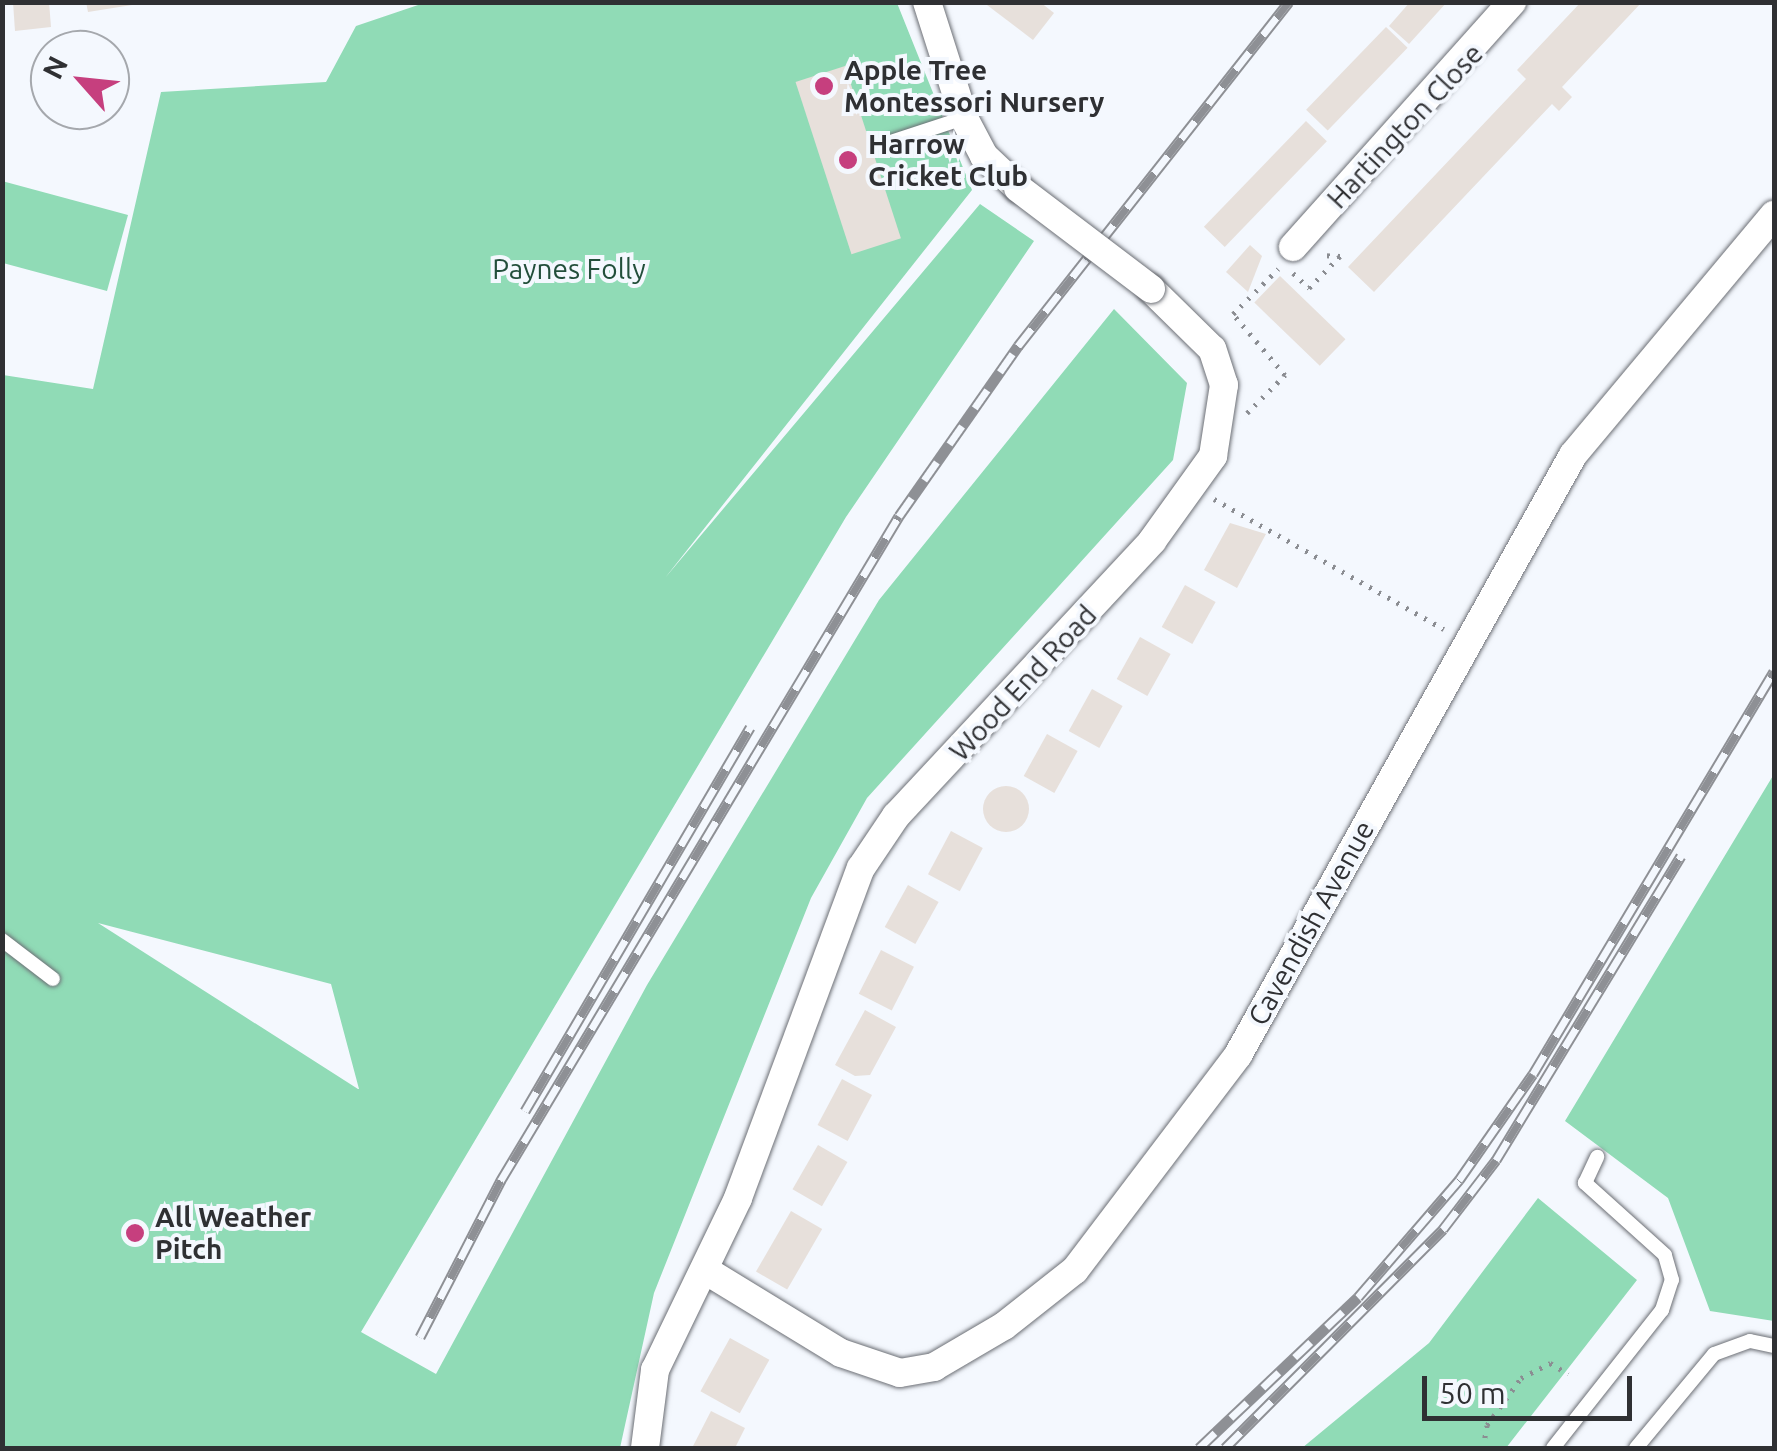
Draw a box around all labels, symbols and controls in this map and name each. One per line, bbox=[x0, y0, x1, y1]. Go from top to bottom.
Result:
north arrow bbox=[30, 30, 130, 130]
street label: Hartington Close bbox=[1320, 37, 1490, 215]
text: N bbox=[36, 51, 73, 83]
place label: Apple Tree Montessori Nursery bbox=[844, 53, 1104, 119]
marker: Apple Tree Montessori Nursery bbox=[813, 75, 835, 97]
place label: Harrow Cricket Club bbox=[868, 127, 1028, 193]
marker: Harrow Cricket Club bbox=[837, 149, 859, 171]
park label: Paynes Folly bbox=[492, 252, 646, 286]
street label: Wood End Road bbox=[942, 598, 1104, 768]
street label: Cavendish Avenue bbox=[1241, 815, 1381, 1031]
place label: All Weather Pitch bbox=[155, 1200, 311, 1266]
marker: All Weather Pitch bbox=[124, 1222, 146, 1244]
scale bar bbox=[1427, 1356, 1637, 1418]
text: 50 m bbox=[1439, 1376, 1506, 1410]

